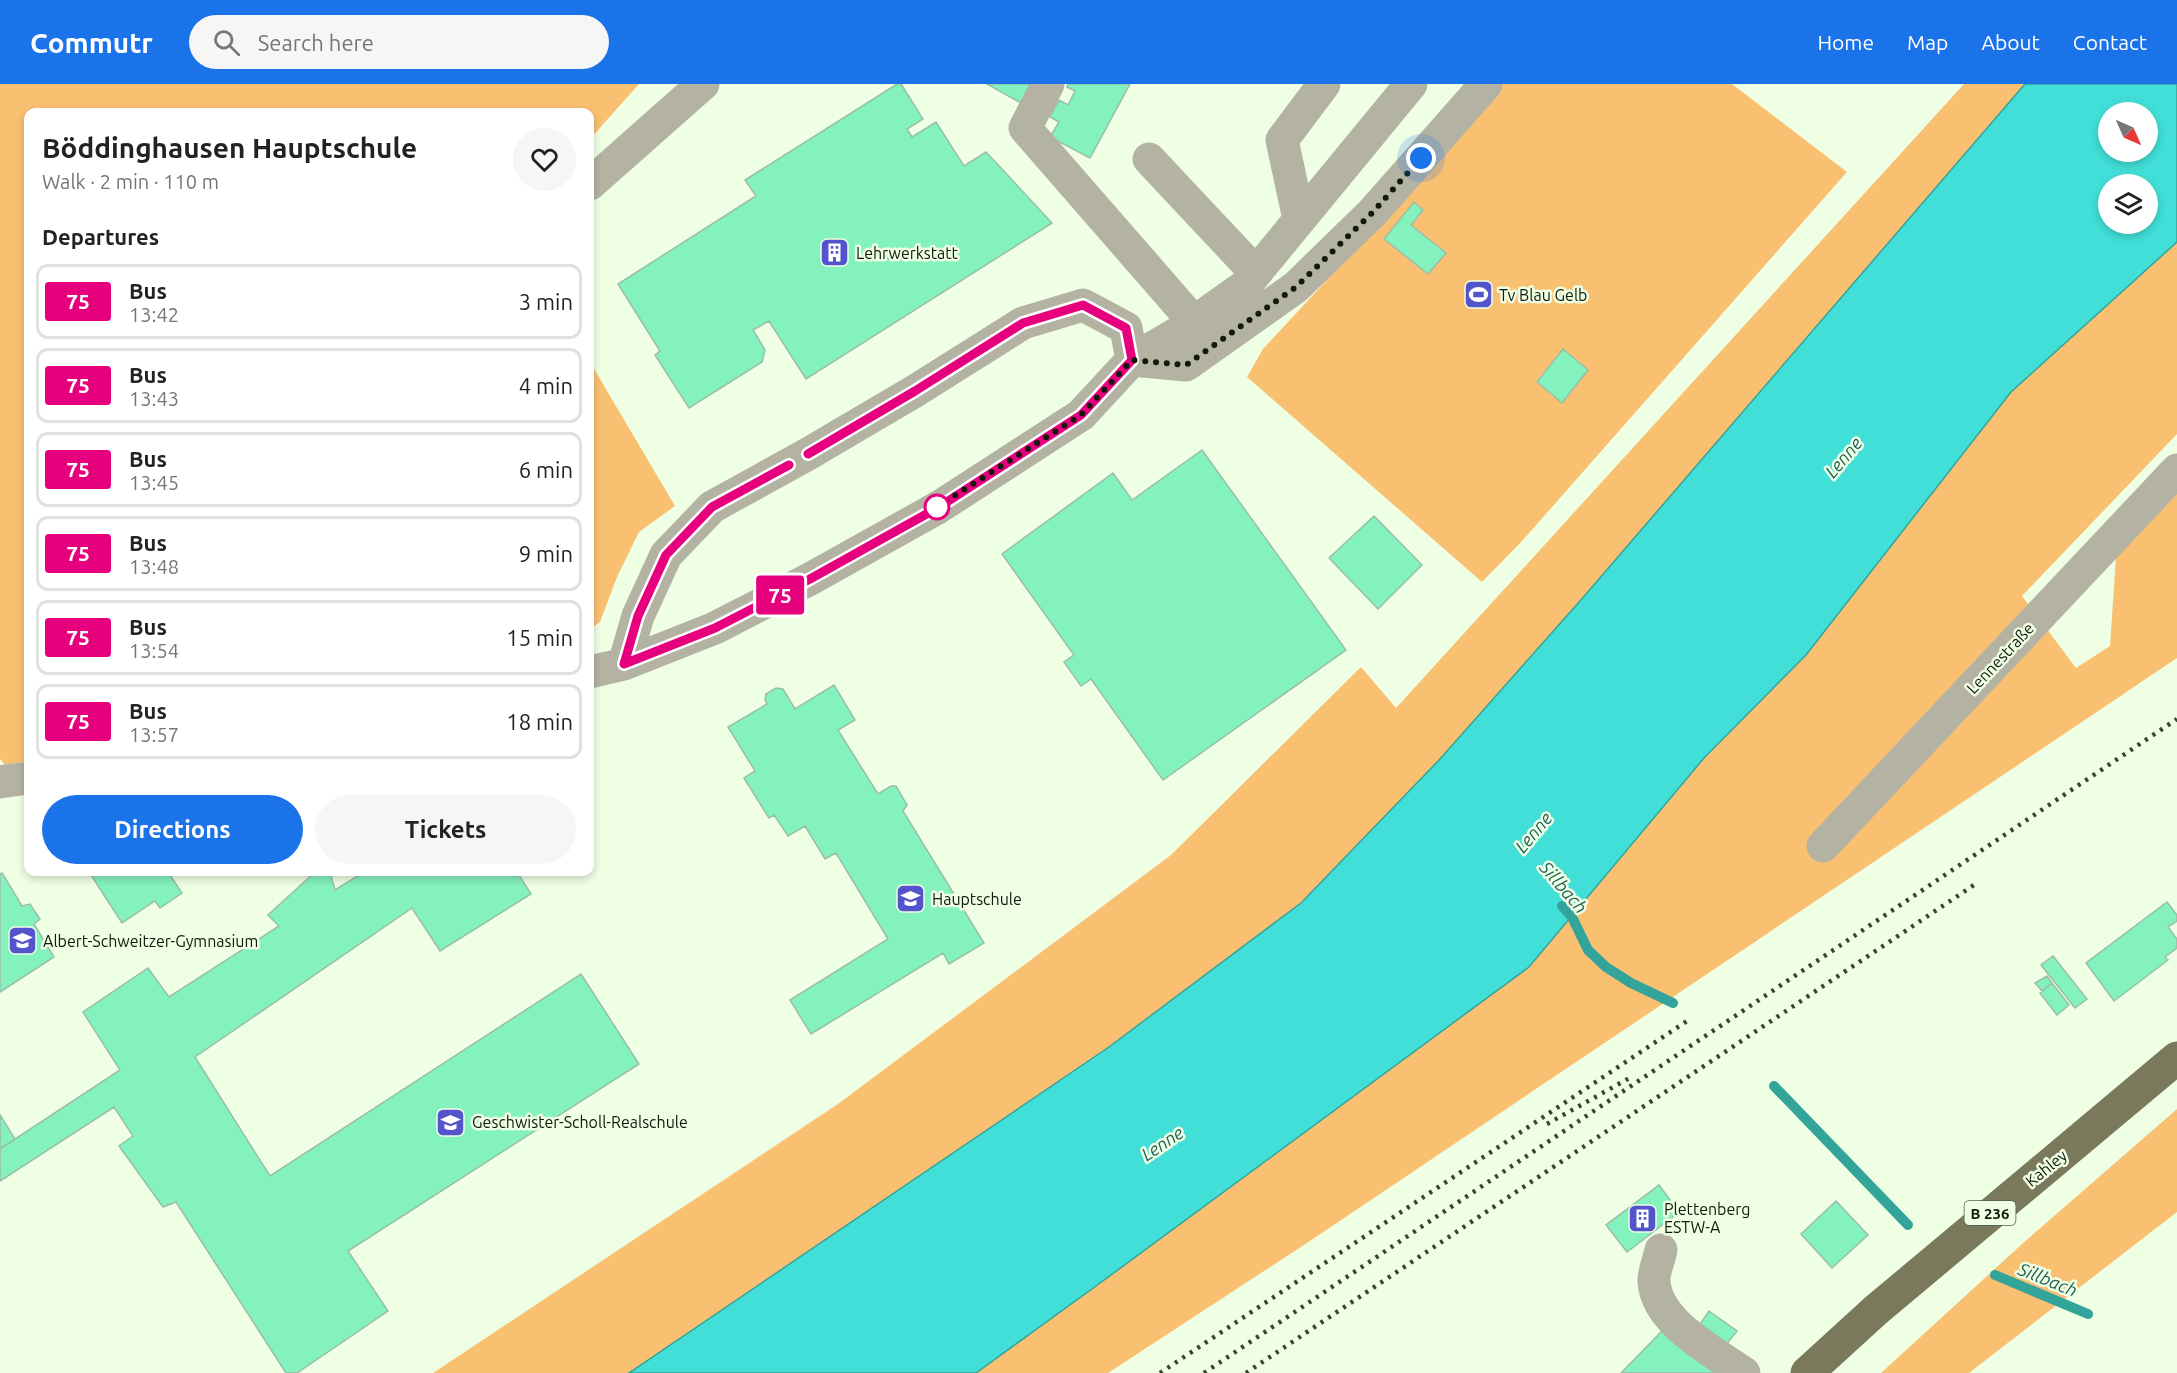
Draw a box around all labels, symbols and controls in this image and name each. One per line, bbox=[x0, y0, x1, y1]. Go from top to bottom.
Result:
search box bbox=[189, 15, 609, 69]
icon: search bbox=[210, 26, 243, 59]
text: Commutr bbox=[30, 27, 153, 58]
text: Search here bbox=[258, 30, 374, 55]
text: Home bbox=[1817, 30, 1874, 54]
text: Map bbox=[1907, 30, 1948, 54]
text: About bbox=[1981, 30, 2040, 54]
text: Contact bbox=[2073, 30, 2147, 54]
north arrow bbox=[2098, 102, 2158, 162]
map controls bbox=[2098, 102, 2158, 234]
button: heart bbox=[513, 128, 576, 191]
text: Böddinghausen Hauptschule bbox=[42, 132, 417, 163]
your location bbox=[1406, 143, 1436, 173]
text: Walk · 2 min · 110 m bbox=[42, 170, 219, 193]
button: layers bbox=[2098, 174, 2158, 234]
text: Departures bbox=[42, 224, 159, 249]
building icon: Lehrwerkstatt bbox=[819, 237, 851, 269]
place label: Lehrwerkstatt bbox=[856, 244, 959, 262]
text: Bus bbox=[129, 278, 167, 303]
sports icon: Tv Blau Gelb bbox=[1462, 279, 1494, 311]
place label: Tv Blau Gelb bbox=[1499, 286, 1587, 304]
text: 75 bbox=[66, 289, 90, 313]
text: 3 min bbox=[519, 289, 573, 314]
text: 13:42 bbox=[129, 303, 179, 326]
text: Bus bbox=[129, 362, 167, 387]
text: 75 bbox=[66, 373, 90, 397]
text: 4 min bbox=[519, 373, 573, 398]
text: 13:43 bbox=[129, 387, 179, 410]
water label: Lenne bbox=[1820, 433, 1866, 481]
text: Bus bbox=[129, 446, 167, 471]
text: 75 bbox=[66, 457, 90, 481]
text: 6 min bbox=[519, 457, 573, 482]
text: 13:45 bbox=[129, 471, 179, 494]
unlabelled marker bbox=[924, 494, 950, 520]
text: Bus bbox=[129, 530, 167, 555]
text: 75 bbox=[66, 541, 90, 565]
text: 9 min bbox=[519, 541, 573, 566]
text: 13:48 bbox=[129, 555, 179, 578]
line badge: 75 bbox=[753, 576, 807, 614]
text: 75 bbox=[768, 583, 792, 607]
text: Bus bbox=[129, 614, 167, 639]
street label: Lennestraße bbox=[1963, 619, 2037, 697]
text: 75 bbox=[66, 625, 90, 649]
text: 15 min bbox=[506, 625, 573, 650]
text: 13:54 bbox=[129, 639, 179, 662]
text: Bus bbox=[129, 698, 167, 723]
text: 75 bbox=[66, 709, 90, 733]
text: 18 min bbox=[506, 709, 573, 734]
text: 13:57 bbox=[129, 723, 179, 746]
button: Directions bbox=[42, 795, 303, 864]
button: Tickets bbox=[315, 795, 576, 864]
water label: Lenne bbox=[1510, 808, 1556, 856]
water label: Sillbach bbox=[1536, 856, 1592, 917]
school or university icon: Hauptschule bbox=[895, 883, 927, 915]
place label: Hauptschule bbox=[932, 890, 1022, 908]
school or university icon: Albert-Schweitzer-Gymnasium bbox=[6, 925, 38, 957]
place label: Albert-Schweitzer-Gymnasium bbox=[43, 932, 258, 950]
school or university icon: Geschwister-Scholl-Realschule bbox=[435, 1106, 467, 1138]
place label: Geschwister-Scholl-Realschule bbox=[472, 1113, 688, 1131]
water label: Lenne bbox=[1137, 1122, 1187, 1164]
street label: Kahley bbox=[2022, 1146, 2070, 1190]
place label: Plettenberg ESTW-A bbox=[1664, 1200, 1751, 1236]
road number: B 236 bbox=[1964, 1201, 2016, 1225]
building icon: Plettenberg ESTW-A bbox=[1627, 1202, 1659, 1234]
water label: Sillbach bbox=[2015, 1258, 2080, 1300]

